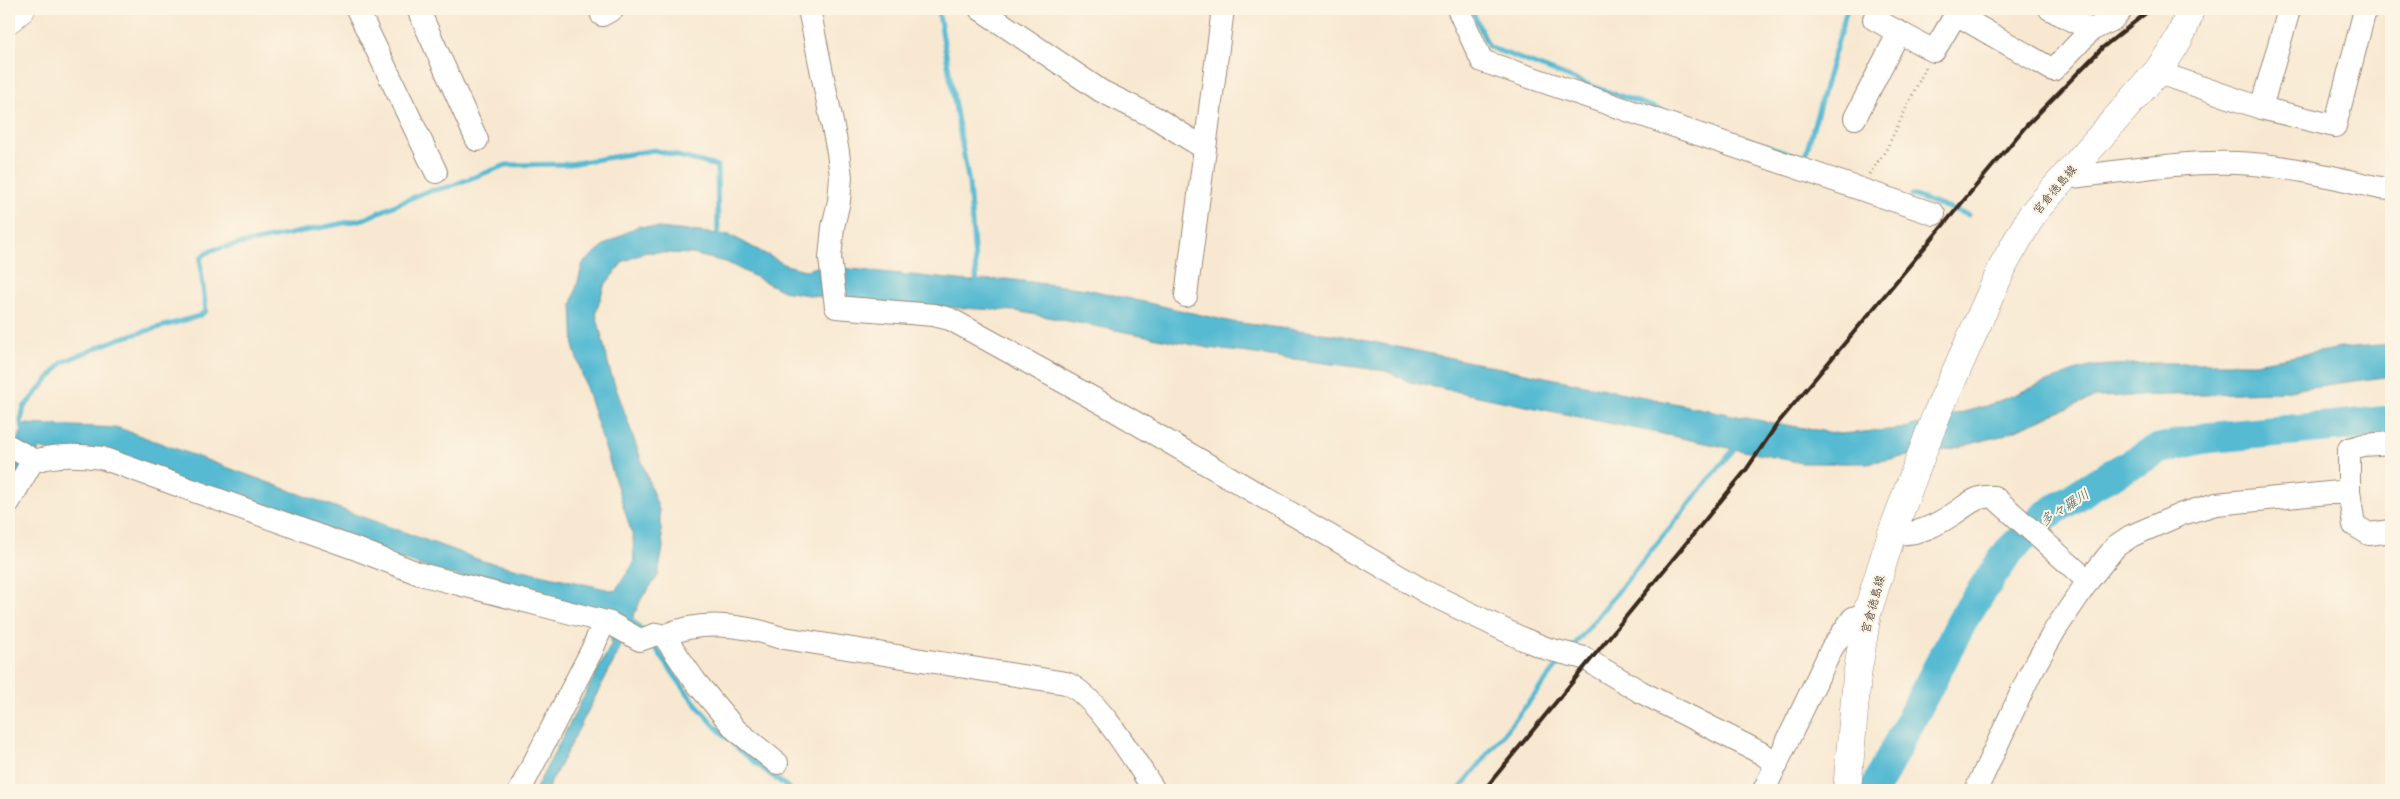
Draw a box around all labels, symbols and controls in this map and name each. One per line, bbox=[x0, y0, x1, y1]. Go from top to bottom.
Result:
street label: 宮倉徳島線 bbox=[2029, 161, 2079, 217]
water label: 多々羅川 bbox=[2035, 484, 2093, 530]
street label: 宮倉徳島線 bbox=[1857, 573, 1887, 635]

